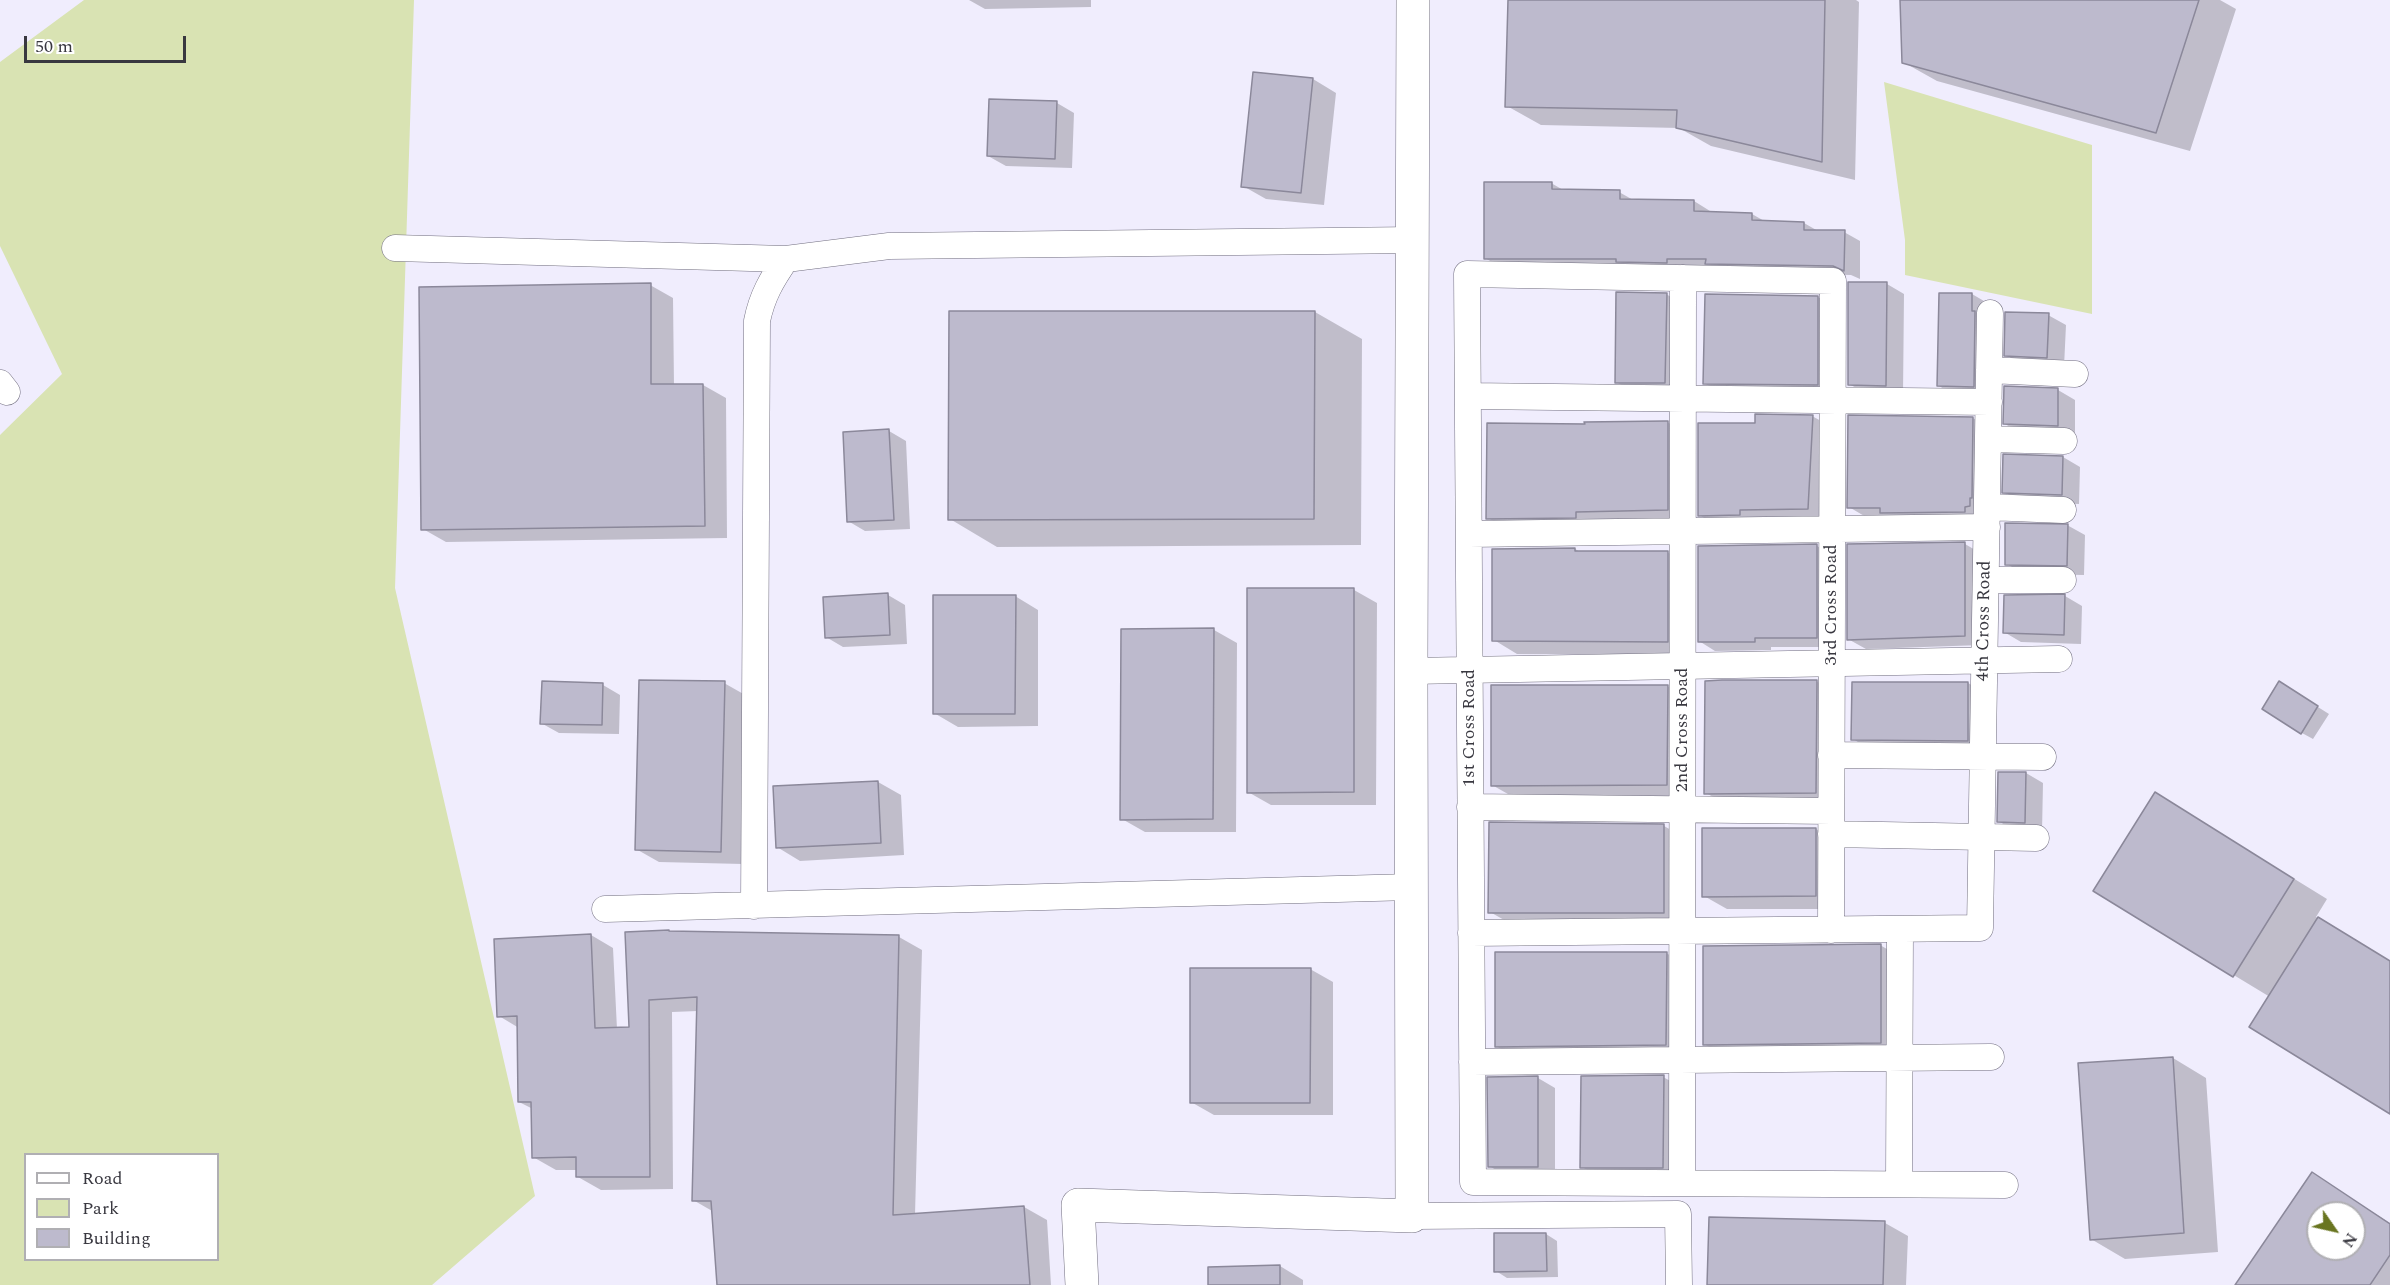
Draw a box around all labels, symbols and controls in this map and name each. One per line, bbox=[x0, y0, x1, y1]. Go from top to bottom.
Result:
scale bar bbox=[27, 24, 189, 62]
text: 50 m bbox=[35, 33, 73, 60]
street label: 3rd Cross Road bbox=[1821, 544, 1843, 666]
street label: 4th Cross Road bbox=[1973, 560, 1997, 682]
street label: 2nd Cross Road bbox=[1672, 668, 1694, 792]
street label: 1st Cross Road bbox=[1459, 669, 1481, 787]
legend bbox=[24, 1153, 219, 1261]
text: Road bbox=[82, 1165, 123, 1192]
text: Park bbox=[82, 1195, 119, 1222]
north arrow bbox=[2306, 1201, 2366, 1261]
text: Building bbox=[82, 1225, 151, 1252]
text: N bbox=[2336, 1228, 2363, 1252]

